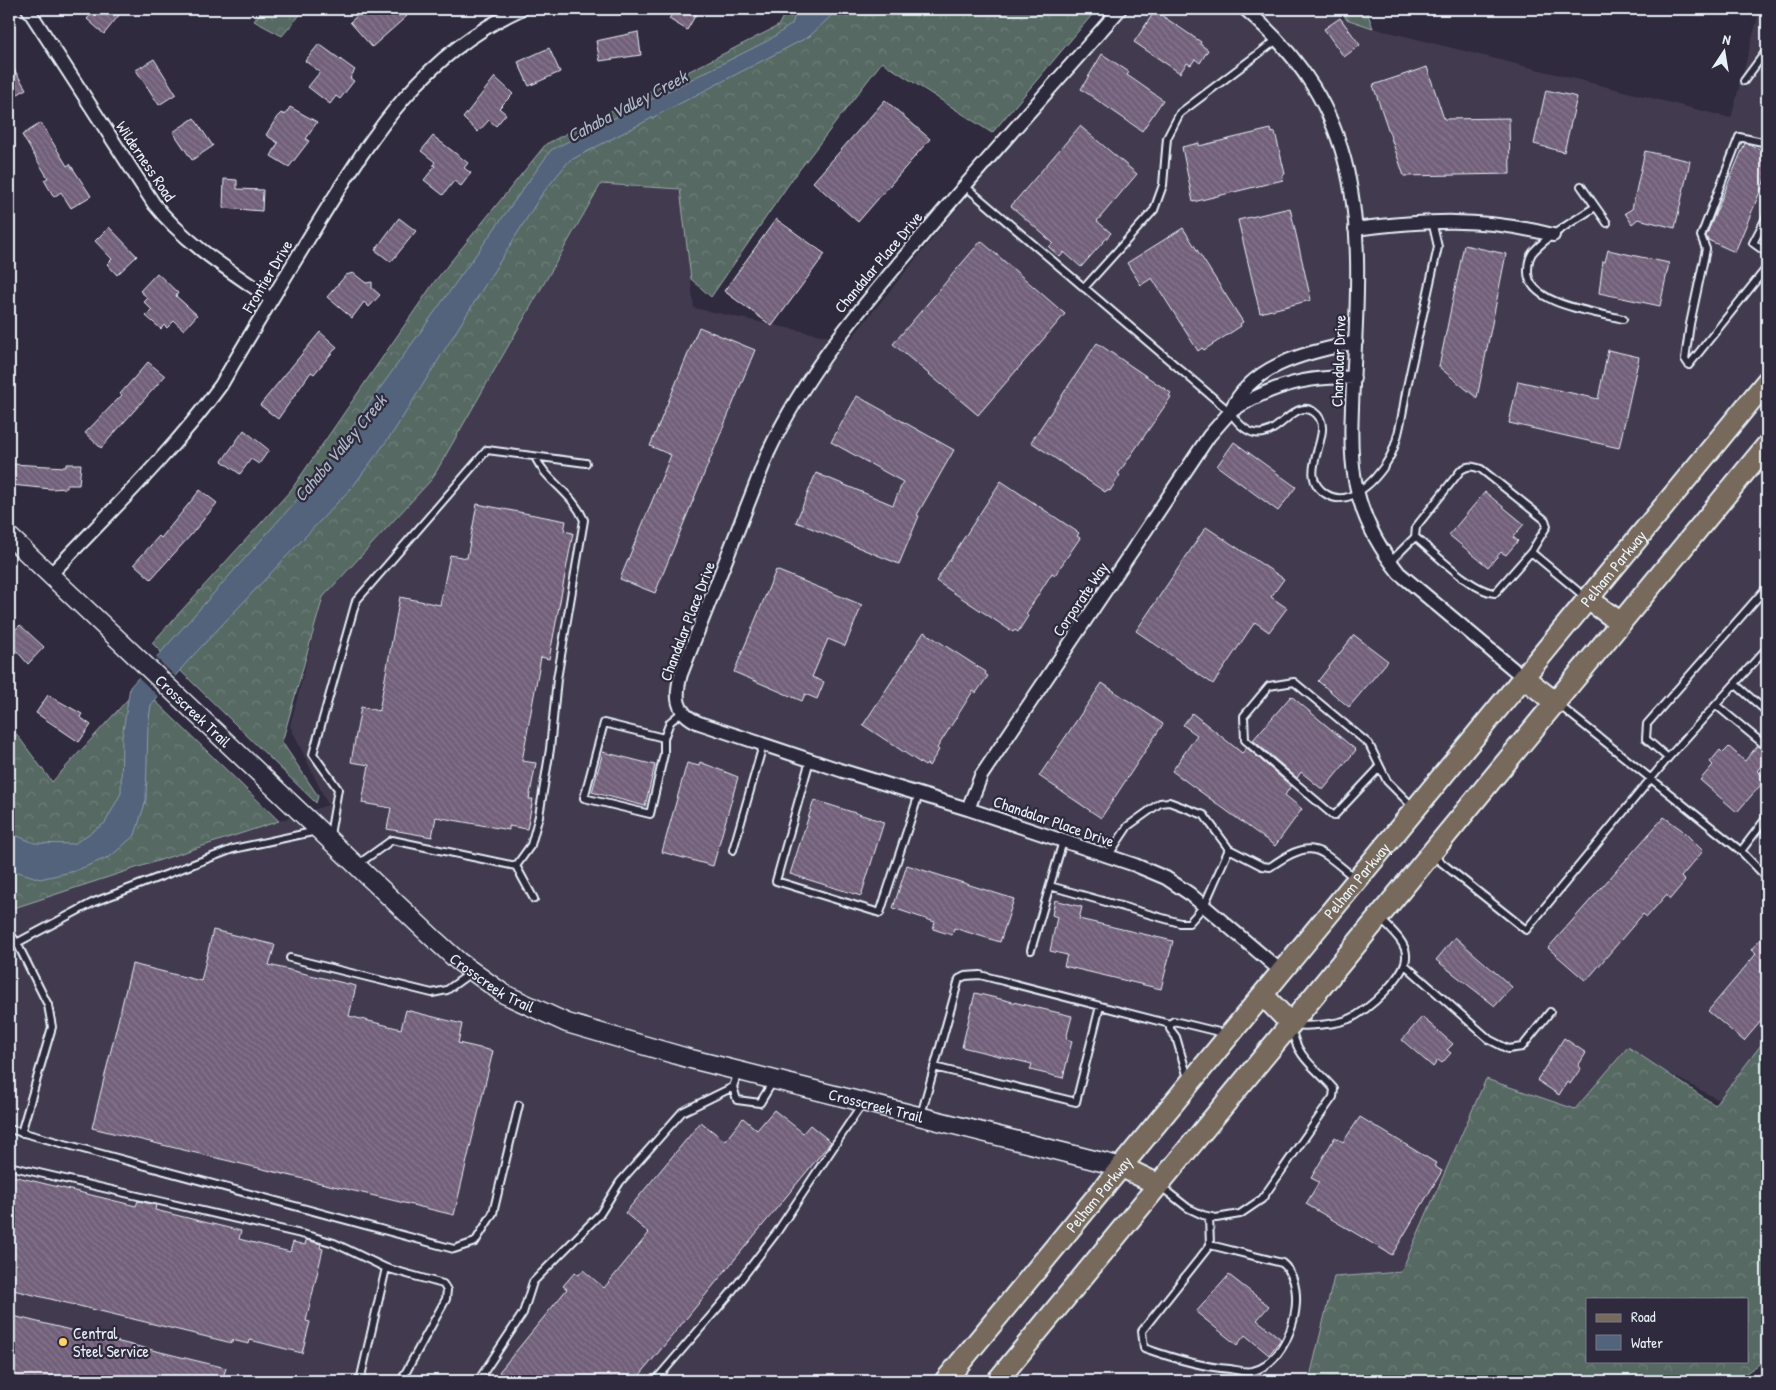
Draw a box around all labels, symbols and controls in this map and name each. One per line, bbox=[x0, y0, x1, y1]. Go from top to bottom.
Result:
north arrow bbox=[1698, 28, 1748, 78]
text: N bbox=[1721, 29, 1733, 49]
water label: Cahaba Valley Creek bbox=[563, 63, 693, 148]
street label: Wilderness Road bbox=[111, 117, 181, 205]
street label: Chandalar Place Drive bbox=[829, 206, 927, 318]
street label: Frontier Drive bbox=[236, 235, 298, 317]
street label: Chandalar Drive bbox=[1325, 314, 1351, 407]
water label: Cahaba Valley Creek bbox=[288, 388, 393, 507]
street label: Pelham Parkway bbox=[1575, 525, 1651, 611]
street label: Chandalar Place Drive bbox=[654, 557, 720, 684]
street label: Corporate Way bbox=[1047, 557, 1113, 641]
street label: Crosscreek Trail bbox=[151, 669, 237, 753]
street label: Chandalar Place Drive bbox=[991, 790, 1118, 852]
street label: Pelham Parkway bbox=[1318, 837, 1395, 923]
street label: Crosscreek Trail bbox=[445, 948, 539, 1018]
street label: Crosscreek Trail bbox=[826, 1083, 926, 1128]
street label: Pelham Parkway bbox=[1061, 1151, 1137, 1237]
legend bbox=[1586, 1298, 1748, 1362]
text: Road bbox=[1631, 1306, 1656, 1327]
place label: Central Steel Service bbox=[73, 1322, 150, 1362]
text: Water bbox=[1631, 1332, 1663, 1353]
marker: Central Steel Service bbox=[57, 1336, 69, 1348]

